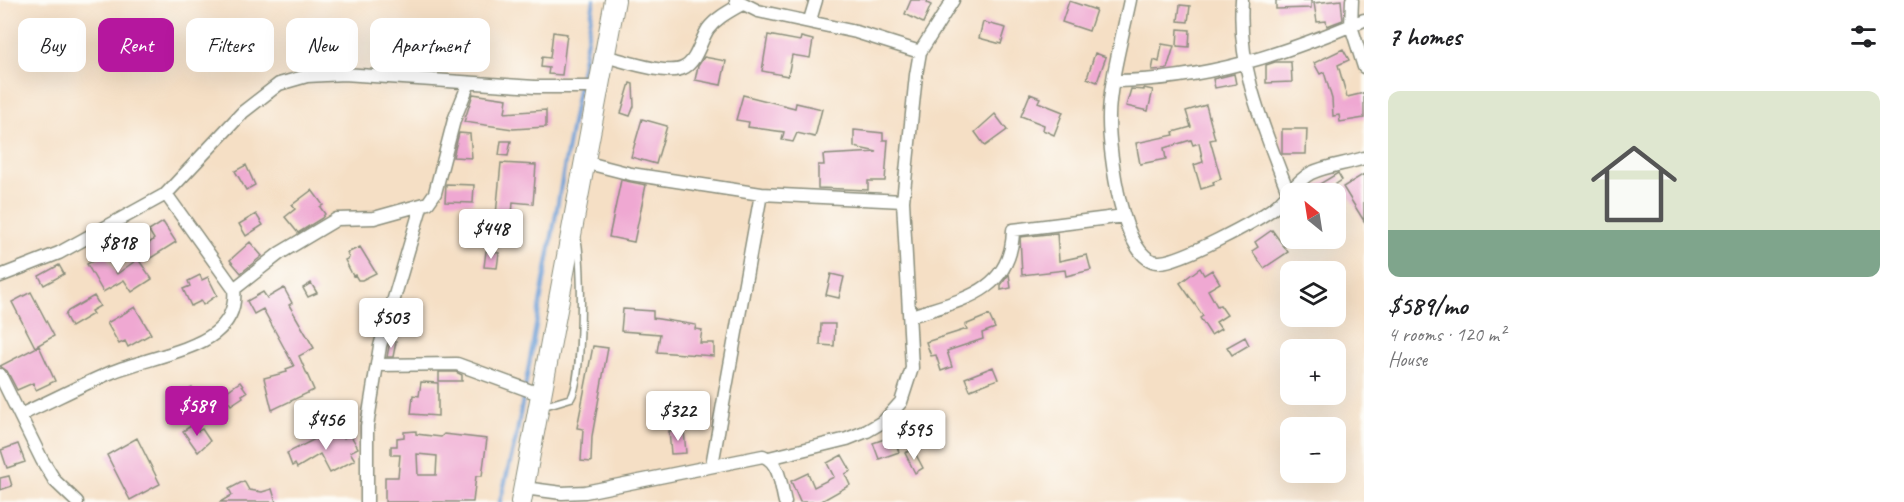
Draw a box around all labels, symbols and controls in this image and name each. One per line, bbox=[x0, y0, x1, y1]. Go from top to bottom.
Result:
chip: Buy bbox=[18, 18, 86, 72]
chip: Rent bbox=[98, 18, 174, 72]
chip: Filters bbox=[186, 18, 274, 72]
chip: New bbox=[286, 18, 358, 72]
chip: Apartment bbox=[370, 18, 490, 72]
text: 7 homes bbox=[1388, 20, 1461, 53]
icon: filters bbox=[1847, 20, 1880, 53]
icon: home bbox=[1580, 130, 1688, 238]
north arrow bbox=[1280, 183, 1346, 249]
map controls bbox=[1280, 183, 1346, 483]
pin: $448 bbox=[455, 209, 527, 260]
text: $448 bbox=[473, 216, 509, 241]
pin: $818 bbox=[82, 223, 154, 274]
text: $818 bbox=[100, 230, 136, 255]
button: layers bbox=[1280, 261, 1346, 327]
text: $589/mo bbox=[1388, 289, 1467, 322]
pin: $503 bbox=[355, 298, 427, 349]
text: $503 bbox=[373, 305, 409, 330]
text: 4 rooms · 120 m² bbox=[1388, 322, 1505, 347]
button: + bbox=[1280, 339, 1346, 405]
text: House bbox=[1388, 347, 1427, 372]
pin: $589 bbox=[161, 386, 233, 437]
pin: $322 bbox=[642, 391, 714, 442]
text: $589 bbox=[179, 393, 215, 418]
text: $322 bbox=[660, 398, 696, 423]
pin: $456 bbox=[290, 400, 362, 451]
text: $456 bbox=[308, 407, 344, 432]
pin: $595 bbox=[878, 410, 950, 461]
text: $595 bbox=[896, 417, 932, 442]
button: − bbox=[1280, 417, 1346, 483]

